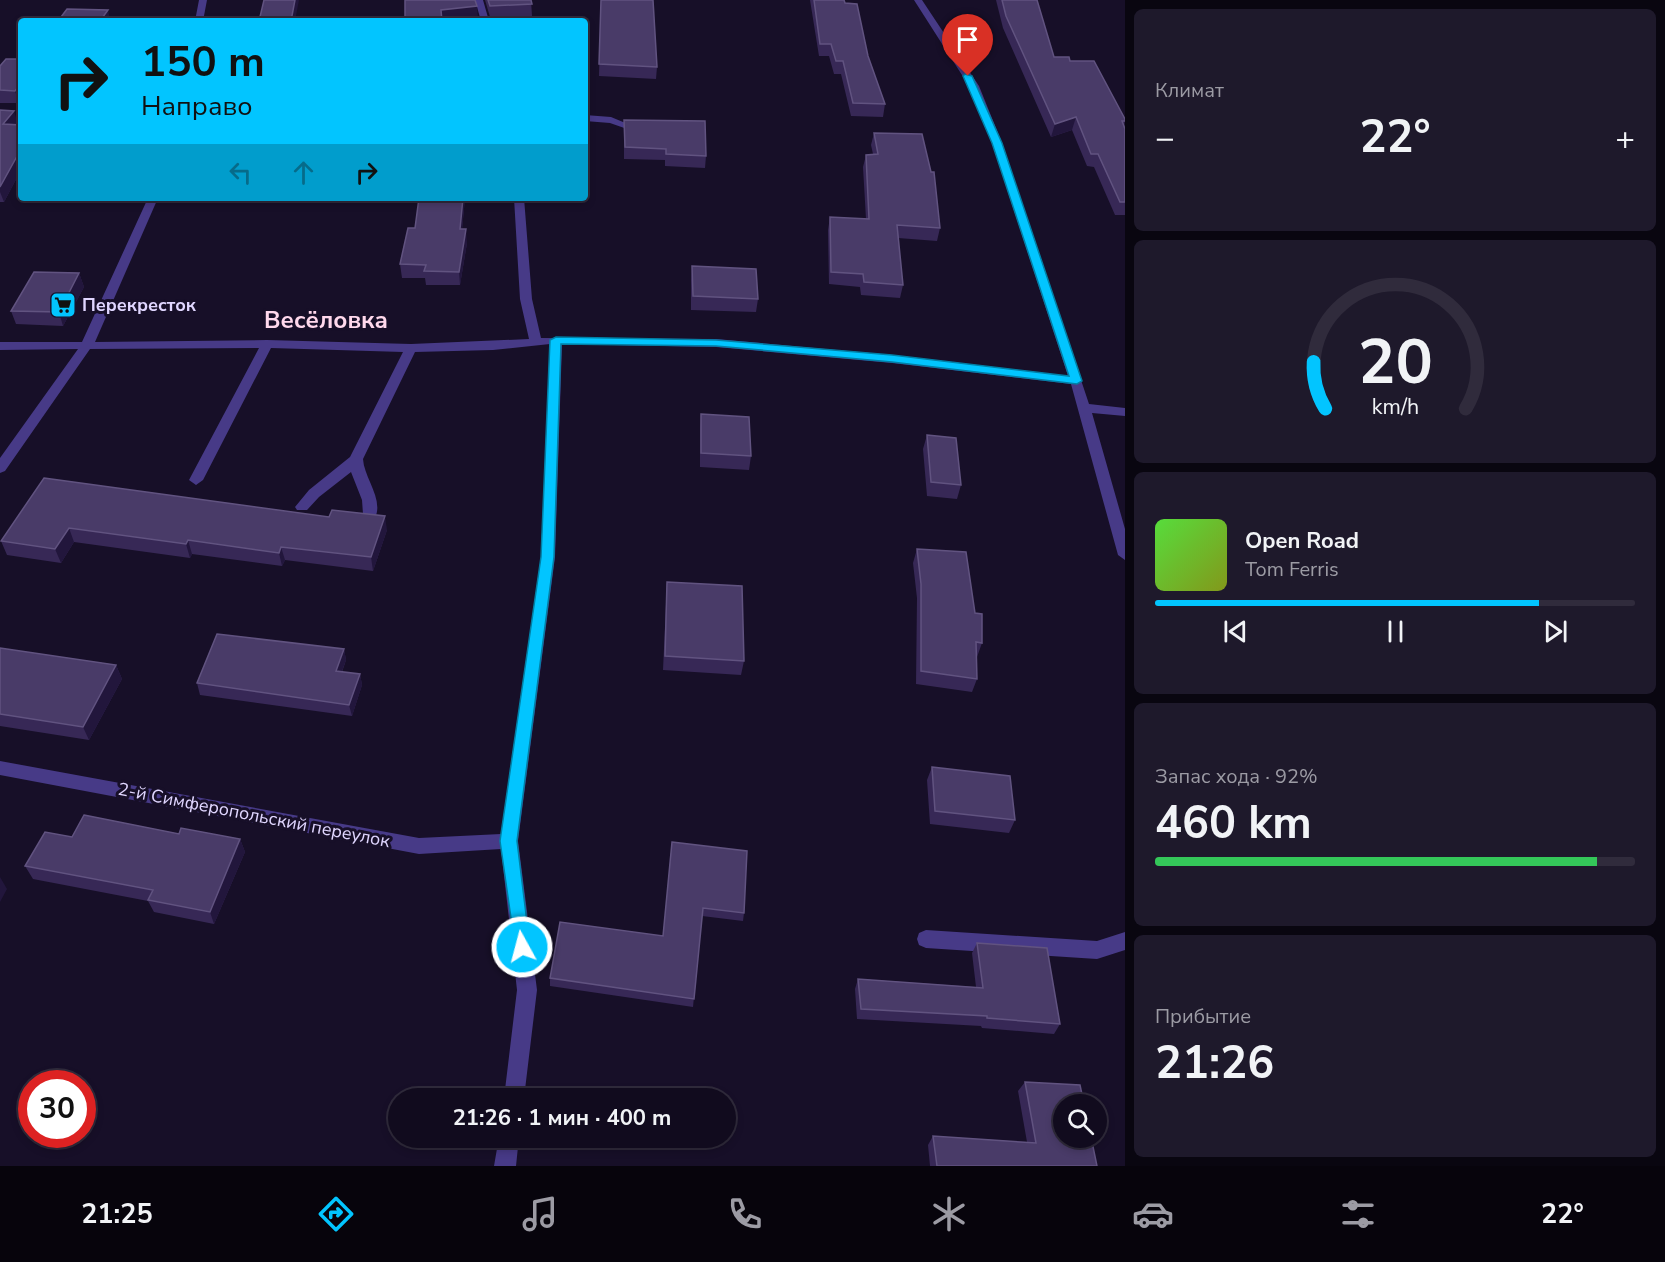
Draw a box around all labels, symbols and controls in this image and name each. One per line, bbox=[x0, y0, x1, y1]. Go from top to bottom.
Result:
pin bbox=[942, 14, 993, 76]
icon: arrive bbox=[951, 23, 984, 56]
text: 150 m bbox=[141, 34, 265, 91]
icon: right bbox=[42, 42, 120, 120]
text: Климат bbox=[1155, 77, 1224, 104]
text: Направо bbox=[141, 88, 252, 125]
text: 22° bbox=[1359, 107, 1431, 168]
text: − bbox=[1155, 116, 1175, 161]
text: + bbox=[1615, 116, 1635, 161]
icon: left bbox=[224, 156, 257, 189]
icon: ahead bbox=[287, 156, 320, 189]
icon: right bbox=[350, 156, 383, 189]
supermarket icon: Перекресток bbox=[48, 290, 78, 320]
place label: Перекресток bbox=[82, 293, 197, 317]
district label: Весёловка bbox=[264, 304, 388, 336]
text: 20 bbox=[1358, 320, 1432, 405]
text: km/h bbox=[1371, 392, 1419, 422]
text: Open Road bbox=[1245, 526, 1359, 556]
text: Tom Ferris bbox=[1245, 556, 1339, 583]
icon: previous bbox=[1219, 615, 1252, 648]
icon: pause bbox=[1379, 615, 1412, 648]
icon: next bbox=[1539, 615, 1572, 648]
text: Запас хода · 92% bbox=[1155, 763, 1318, 790]
street label: 2-й Симферопольский переулок bbox=[116, 777, 393, 853]
text: 460 km bbox=[1155, 793, 1312, 854]
position arrow bbox=[490, 915, 554, 979]
text: Прибытие bbox=[1155, 1003, 1251, 1030]
text: 21:26 bbox=[1155, 1033, 1274, 1094]
speed limit sign: 30 bbox=[18, 1070, 96, 1148]
map controls bbox=[1053, 1094, 1107, 1148]
button: search bbox=[1053, 1094, 1107, 1148]
text: 21:26 · 1 мин · 400 m bbox=[453, 1103, 671, 1133]
icon: directions bbox=[315, 1193, 357, 1235]
icon: music bbox=[519, 1193, 561, 1235]
icon: phone bbox=[724, 1193, 766, 1235]
icon: climate bbox=[928, 1193, 970, 1235]
icon: car bbox=[1132, 1193, 1174, 1235]
icon: filters bbox=[1337, 1193, 1379, 1235]
text: 21:25 bbox=[81, 1196, 153, 1233]
text: 22° bbox=[1541, 1196, 1584, 1233]

